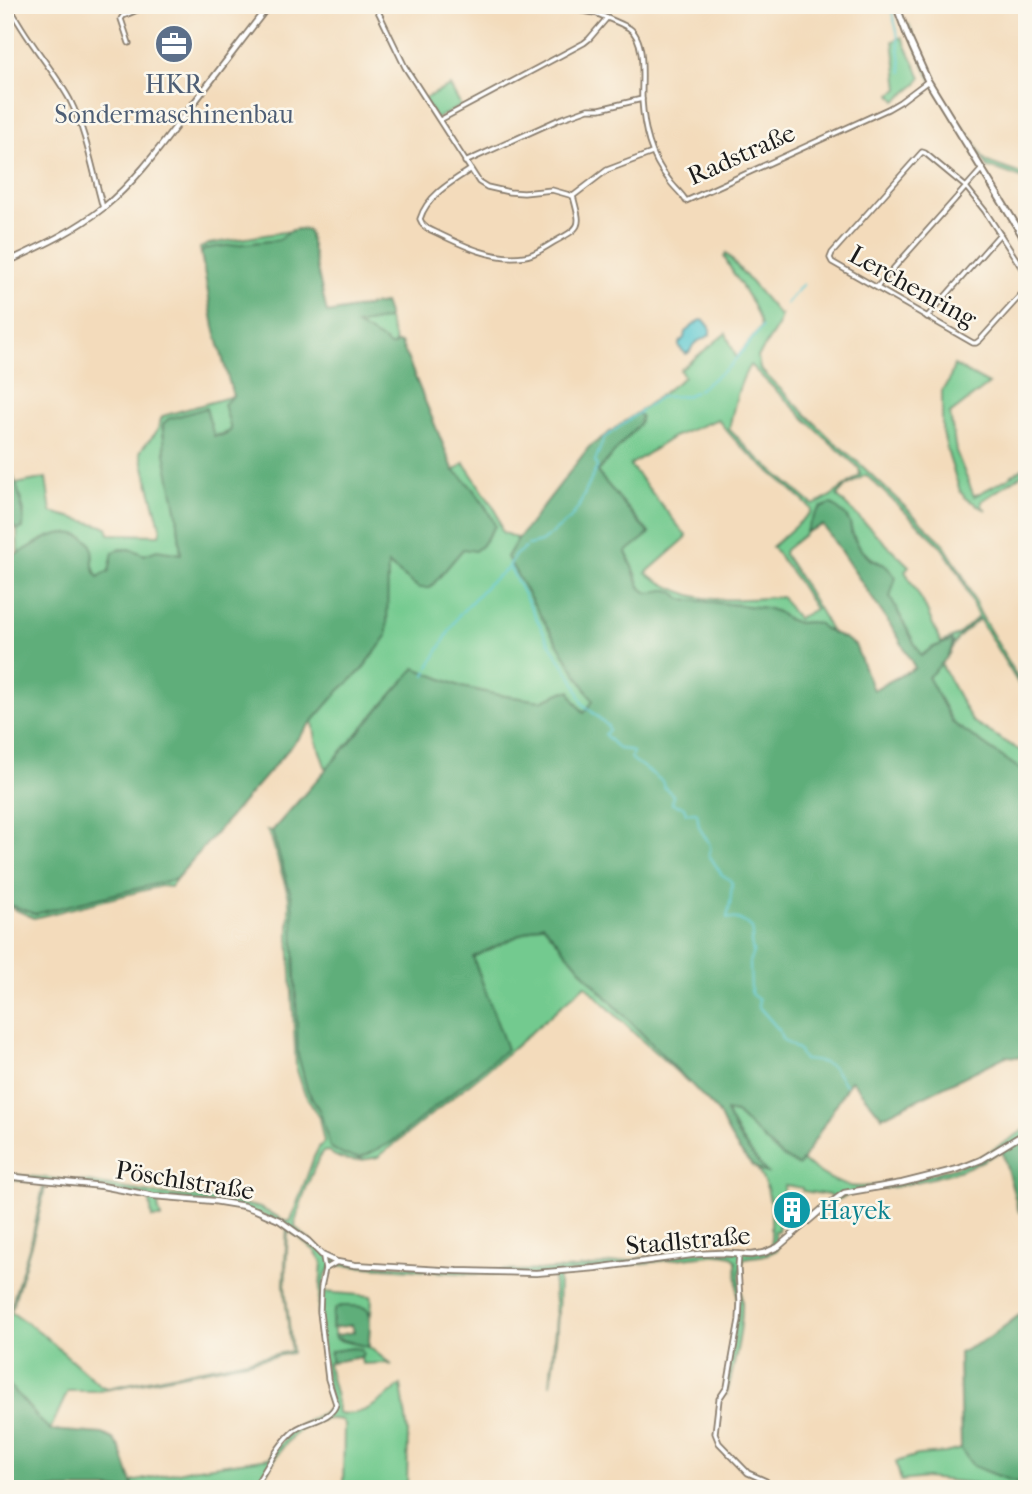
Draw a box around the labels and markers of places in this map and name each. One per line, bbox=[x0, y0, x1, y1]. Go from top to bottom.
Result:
office icon: HKR Sondermaschinenbau bbox=[153, 23, 195, 65]
place label: HKR Sondermaschinenbau bbox=[54, 69, 294, 130]
building icon: Hayek bbox=[771, 1189, 813, 1231]
place label: Hayek bbox=[819, 1195, 891, 1226]

